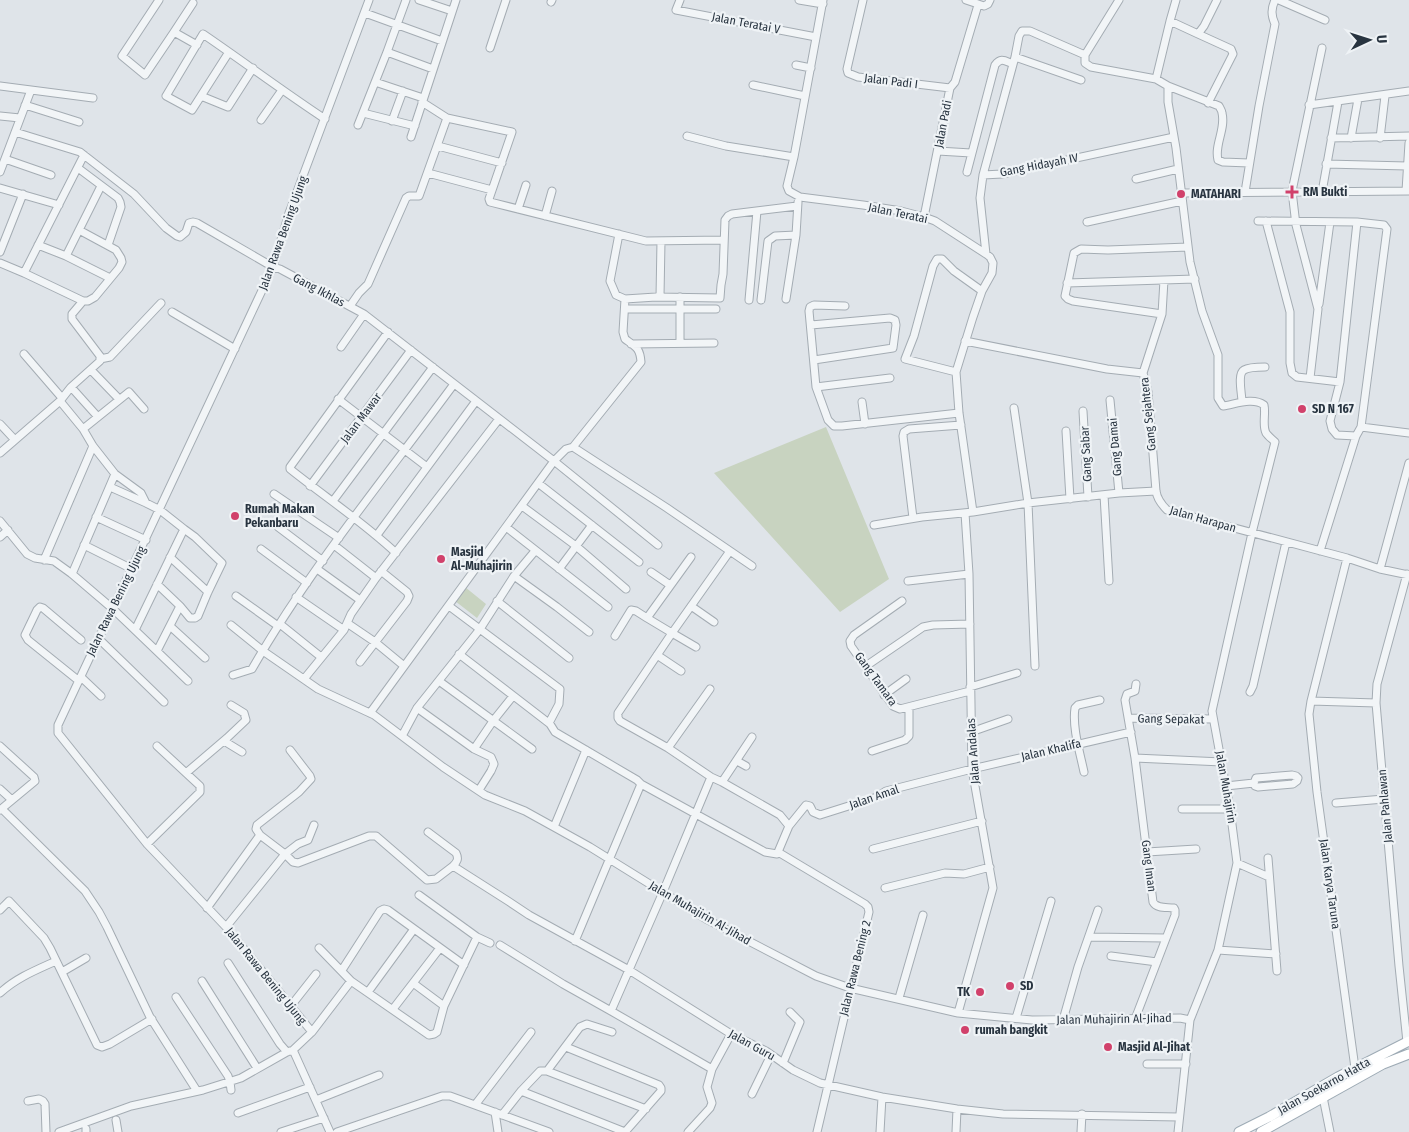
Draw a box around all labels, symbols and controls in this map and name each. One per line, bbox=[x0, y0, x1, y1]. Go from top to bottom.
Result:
street label: Jalan Teratai V bbox=[711, 10, 782, 37]
north arrow bbox=[1344, 15, 1394, 65]
text: U bbox=[1373, 34, 1390, 44]
street label: Jalan Padi I bbox=[863, 71, 919, 91]
street label: Jalan Padi bbox=[932, 99, 954, 149]
street label: Gang Hidayah IV bbox=[999, 150, 1080, 179]
street label: Jalan Rawa Bening Ujung bbox=[256, 174, 310, 292]
marker: RM Bukti bbox=[1285, 185, 1299, 199]
place label: RM Bukti bbox=[1303, 185, 1347, 199]
place label: MATAHARI bbox=[1191, 187, 1241, 201]
marker: MATAHARI bbox=[1175, 188, 1187, 200]
street label: Jalan Teratai bbox=[867, 200, 929, 226]
street label: Gang Ikhlas bbox=[291, 271, 347, 309]
street label: Gang Sejahtera bbox=[1137, 376, 1159, 452]
street label: Jalan Mawar bbox=[338, 389, 385, 446]
place label: SD N 167 bbox=[1312, 402, 1354, 416]
marker: SD N 167 bbox=[1296, 403, 1308, 415]
street label: Gang Damai bbox=[1105, 417, 1125, 477]
street label: Gang Sabar bbox=[1078, 425, 1094, 482]
place label: Rumah Makan Pekanbaru bbox=[245, 502, 315, 530]
street label: Jalan Harapan bbox=[1168, 503, 1238, 535]
marker: Rumah Makan Pekanbaru bbox=[229, 510, 241, 522]
street label: Jalan Rawa Bening Ujung bbox=[83, 543, 149, 658]
place label: Masjid Al-Muhajirin bbox=[450, 545, 512, 573]
marker: Masjid Al-Muhajirin bbox=[435, 553, 447, 565]
street label: Gang Tamara bbox=[852, 649, 900, 709]
street label: Gang Sepakat bbox=[1137, 711, 1205, 727]
street label: Jalan Andalas bbox=[964, 718, 982, 784]
street label: Jalan Khalifa bbox=[1020, 736, 1082, 764]
street label: Jalan Muhajirin bbox=[1213, 750, 1239, 824]
street label: Jalan Pahlawan bbox=[1375, 769, 1395, 843]
street label: Jalan Amal bbox=[847, 782, 901, 812]
street label: Jalan Karya Taruna bbox=[1317, 838, 1343, 930]
street label: Gang Iman bbox=[1139, 839, 1159, 893]
street label: Jalan Muhajirin Al-Jihad bbox=[647, 878, 753, 948]
street label: Jalan Rawa Bening 2 bbox=[836, 919, 874, 1017]
street label: Jalan Rawa Bening Ujung bbox=[223, 925, 310, 1028]
place label: SD bbox=[1020, 979, 1033, 993]
marker: SD bbox=[1004, 980, 1016, 992]
place label: TK bbox=[957, 985, 971, 999]
marker: TK bbox=[974, 986, 986, 998]
street label: Jalan Muhajirin Al-Jihad bbox=[1056, 1011, 1172, 1027]
place label: rumah bangkit bbox=[975, 1023, 1048, 1037]
marker: rumah bangkit bbox=[959, 1024, 971, 1036]
street label: Jalan Guru bbox=[726, 1027, 778, 1063]
place label: Masjid Al-Jihat bbox=[1118, 1040, 1191, 1054]
marker: Masjid Al-Jihat bbox=[1102, 1041, 1114, 1053]
street label: Jalan Soekarno Hatta bbox=[1276, 1055, 1373, 1117]

